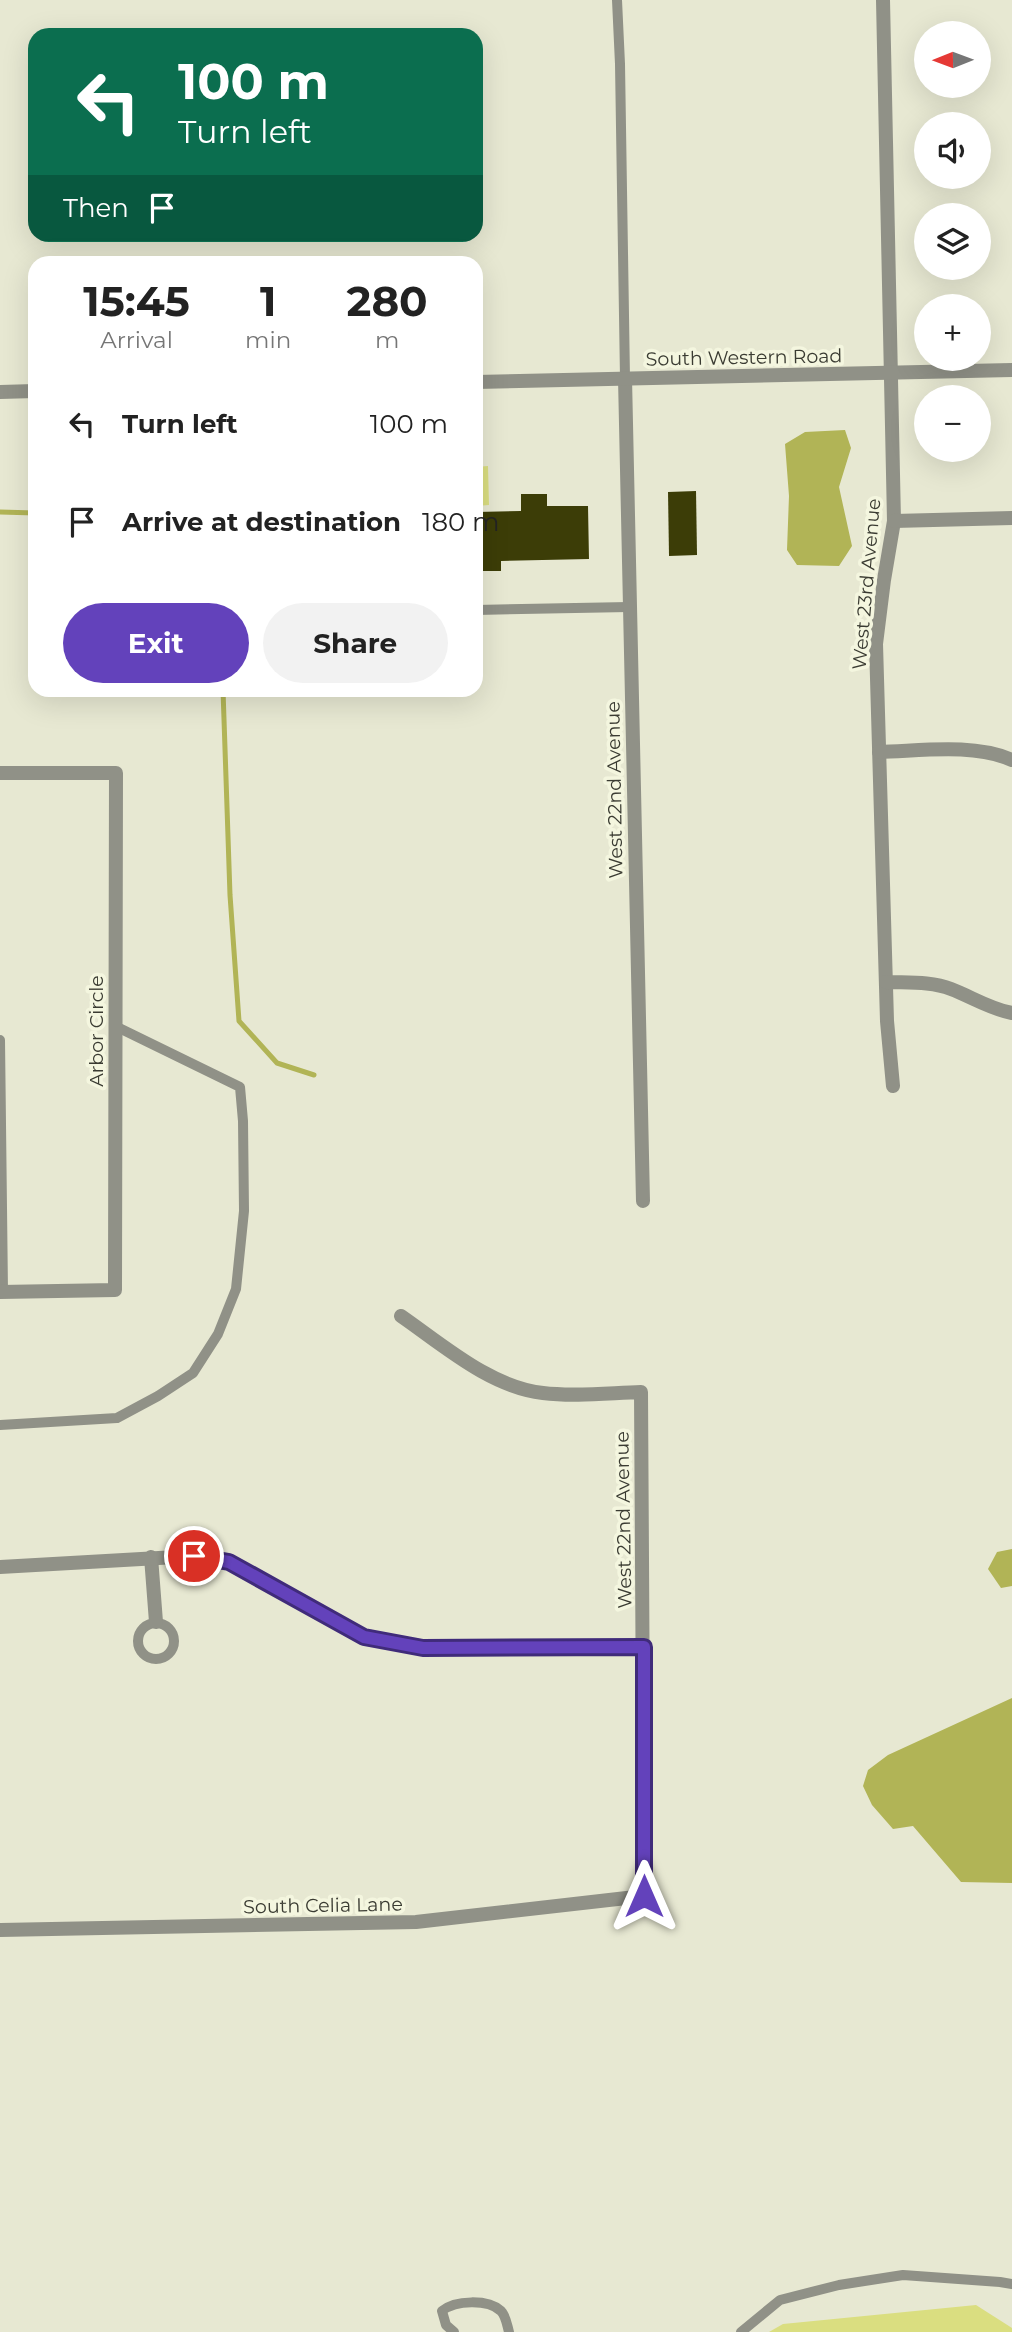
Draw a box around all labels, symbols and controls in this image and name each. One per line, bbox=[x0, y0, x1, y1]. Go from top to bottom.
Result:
north arrow bbox=[914, 21, 990, 98]
map controls bbox=[914, 21, 991, 462]
text: 100 m bbox=[178, 52, 329, 111]
icon: left bbox=[63, 56, 154, 147]
text: Turn left bbox=[178, 112, 312, 151]
button: sound bbox=[914, 112, 991, 189]
icon: arrive bbox=[143, 189, 181, 227]
text: Then bbox=[63, 192, 129, 224]
button: layers bbox=[914, 203, 991, 280]
text: 15:45 bbox=[83, 275, 190, 327]
text: 1 bbox=[260, 275, 276, 327]
text: 280 bbox=[347, 275, 428, 327]
button: + bbox=[914, 294, 991, 371]
text: Arrival bbox=[100, 326, 173, 354]
text: min bbox=[245, 326, 291, 354]
text: m bbox=[375, 326, 399, 354]
street label: South Western Road bbox=[646, 344, 842, 371]
button: − bbox=[914, 385, 991, 462]
icon: left bbox=[63, 405, 101, 443]
text: Turn left bbox=[122, 408, 238, 440]
text: 100 m bbox=[370, 408, 448, 440]
street label: West 23rd Avenue bbox=[848, 497, 885, 671]
icon: arrive bbox=[63, 503, 101, 541]
text: Arrive at destination bbox=[122, 506, 401, 538]
text: 180 m bbox=[422, 506, 500, 538]
button: Exit bbox=[63, 603, 249, 683]
button: Share bbox=[263, 603, 448, 683]
street label: West 22nd Avenue bbox=[601, 701, 628, 879]
street label: Arbor Circle bbox=[85, 975, 108, 1087]
street label: West 22nd Avenue bbox=[610, 1431, 637, 1609]
pin bbox=[164, 1526, 224, 1586]
icon: arrive bbox=[175, 1537, 213, 1575]
position arrow bbox=[607, 1859, 681, 1933]
street label: South Celia Lane bbox=[243, 1893, 403, 1918]

